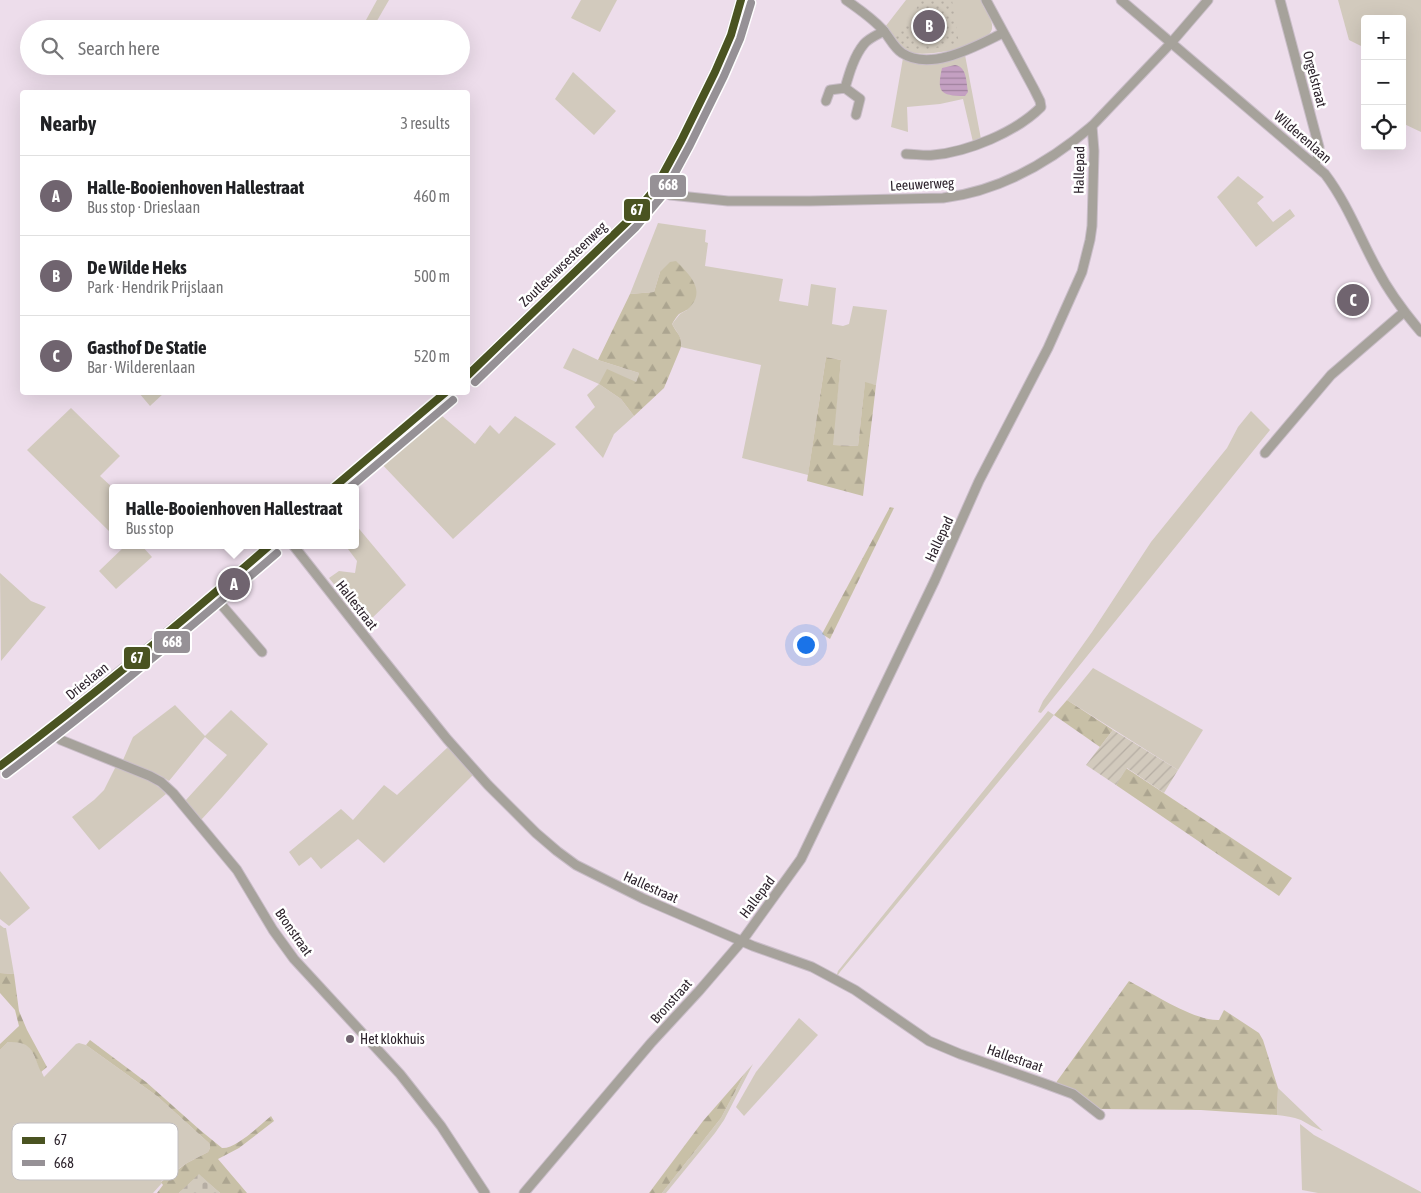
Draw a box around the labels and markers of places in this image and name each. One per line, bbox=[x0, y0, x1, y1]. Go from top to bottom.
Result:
pin: B bbox=[913, 7, 945, 45]
pin: C bbox=[1337, 281, 1369, 319]
pin: A bbox=[218, 565, 250, 603]
place label: Het klokhuis bbox=[360, 1031, 425, 1047]
marker: Het klokhuis bbox=[344, 1033, 356, 1045]

